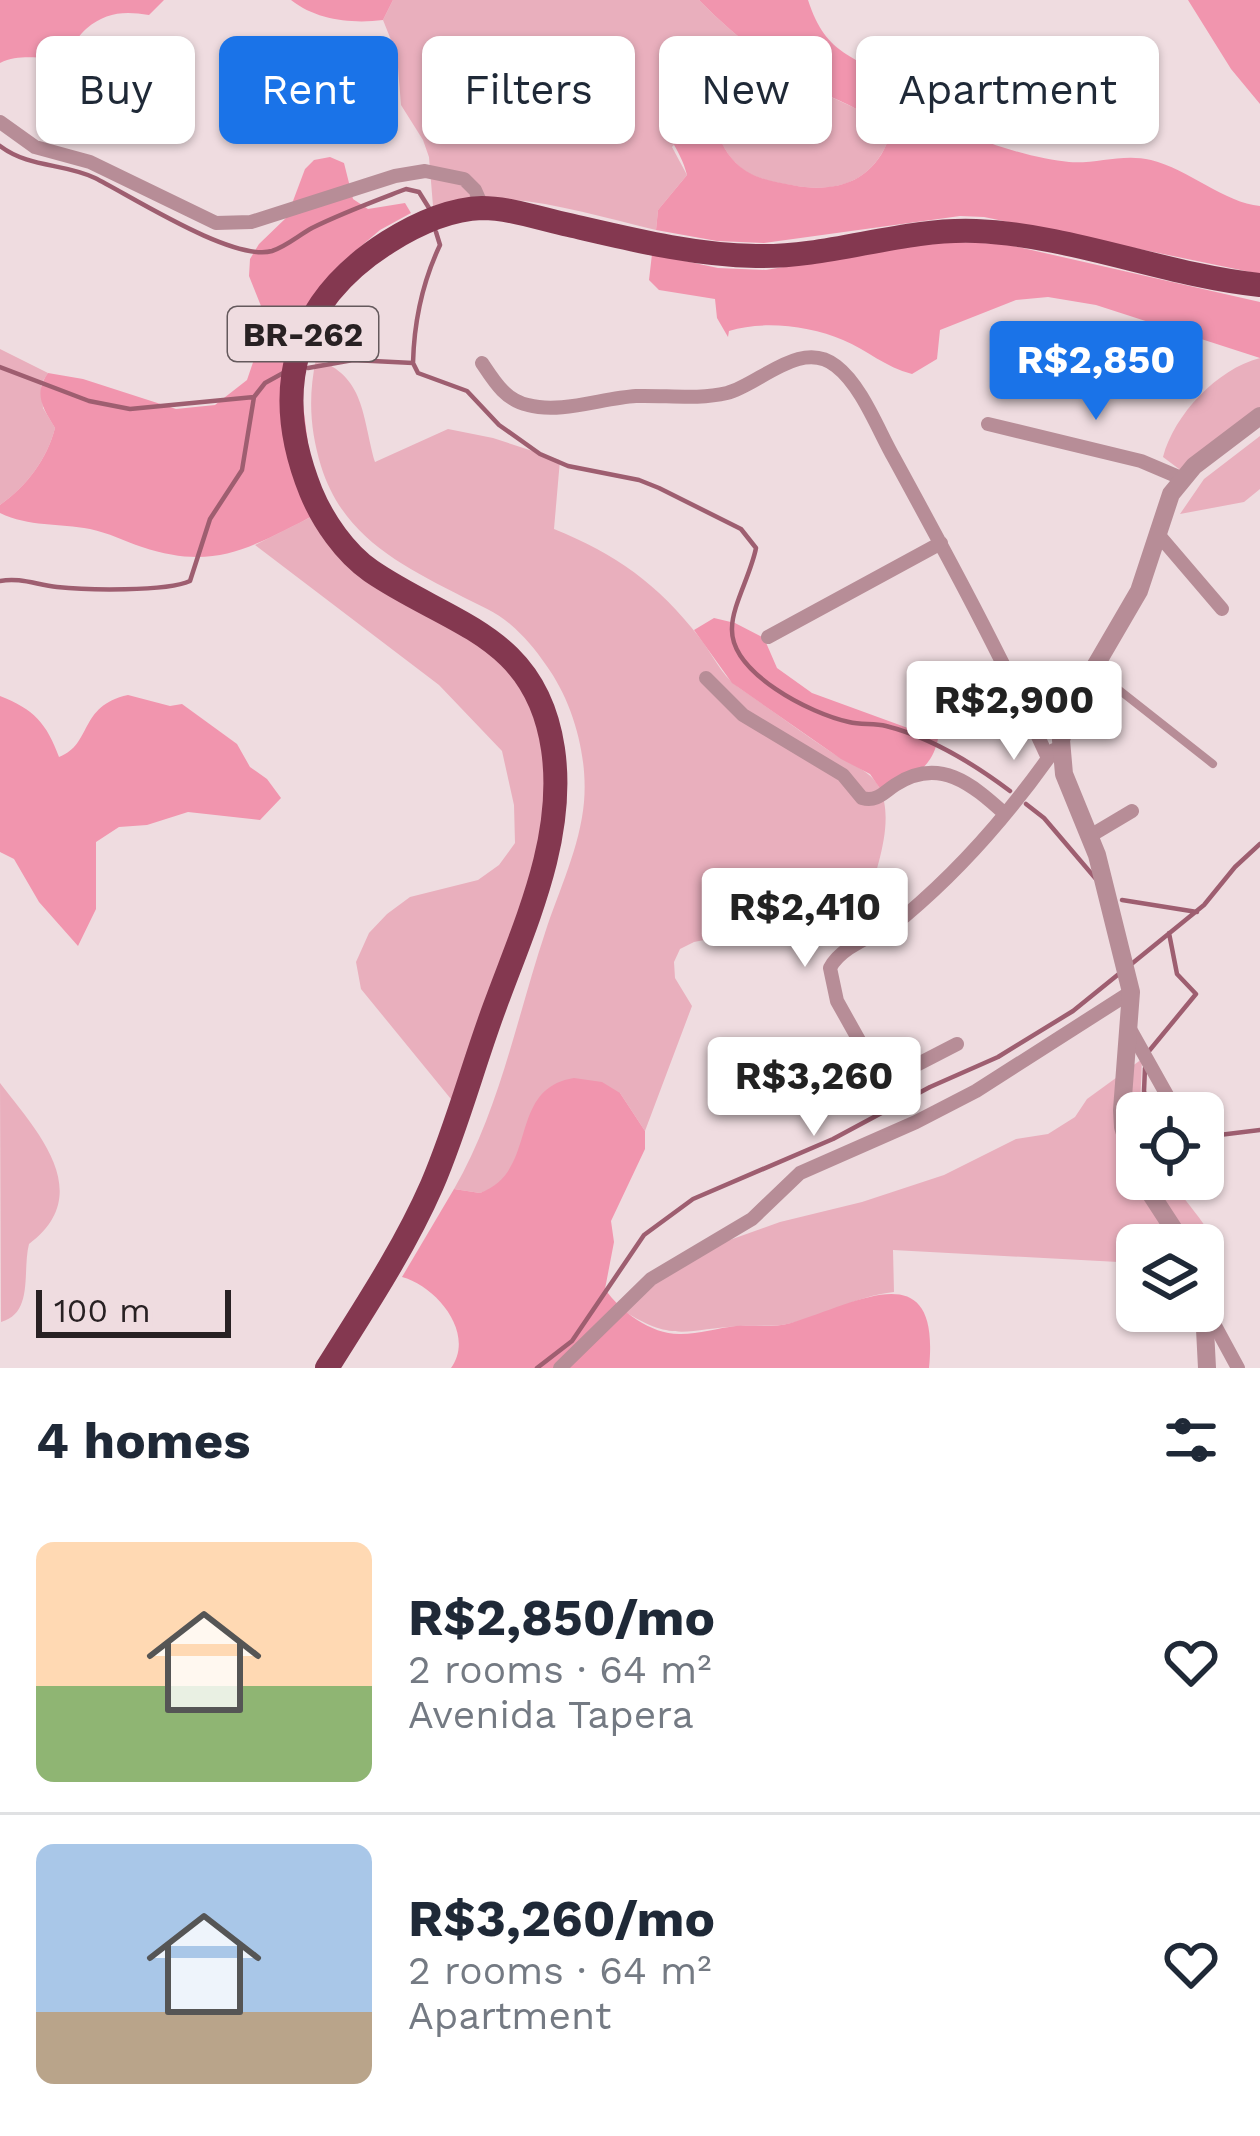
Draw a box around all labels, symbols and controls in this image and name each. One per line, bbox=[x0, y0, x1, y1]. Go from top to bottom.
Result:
chip: Buy bbox=[36, 36, 195, 144]
chip: Rent bbox=[219, 36, 398, 144]
chip: Filters bbox=[422, 36, 635, 144]
chip: New bbox=[659, 36, 832, 144]
chip: Apartment bbox=[856, 36, 1159, 144]
road number: BR-262 bbox=[228, 307, 378, 361]
pin: R$2,850 bbox=[985, 321, 1207, 423]
text: R$2,850 bbox=[1017, 337, 1175, 382]
pin: R$2,900 bbox=[903, 661, 1125, 763]
text: R$2,900 bbox=[934, 677, 1094, 722]
pin: R$2,410 bbox=[694, 868, 916, 970]
text: R$2,410 bbox=[729, 884, 881, 929]
pin: R$3,260 bbox=[703, 1037, 925, 1139]
text: R$3,260 bbox=[735, 1053, 893, 1098]
map controls bbox=[1116, 1092, 1224, 1332]
button: locate bbox=[1116, 1092, 1224, 1200]
button: layers bbox=[1116, 1224, 1224, 1332]
scale bar bbox=[36, 1284, 231, 1337]
text: 100 m bbox=[54, 1291, 151, 1330]
icon: filters bbox=[1158, 1407, 1224, 1473]
text: 4 homes bbox=[36, 1411, 250, 1470]
text: R$2,850/mo bbox=[408, 1588, 715, 1647]
icon: home bbox=[132, 1590, 276, 1734]
icon: heart bbox=[1158, 1629, 1224, 1695]
text: 2 rooms · 64 m² bbox=[408, 1647, 712, 1692]
text: Avenida Tapera bbox=[408, 1692, 694, 1737]
text: R$3,260/mo bbox=[408, 1889, 715, 1948]
icon: home bbox=[132, 1892, 276, 2036]
icon: heart bbox=[1158, 1931, 1224, 1997]
text: 2 rooms · 64 m² bbox=[408, 1948, 712, 1993]
text: Apartment bbox=[408, 1993, 611, 2038]

